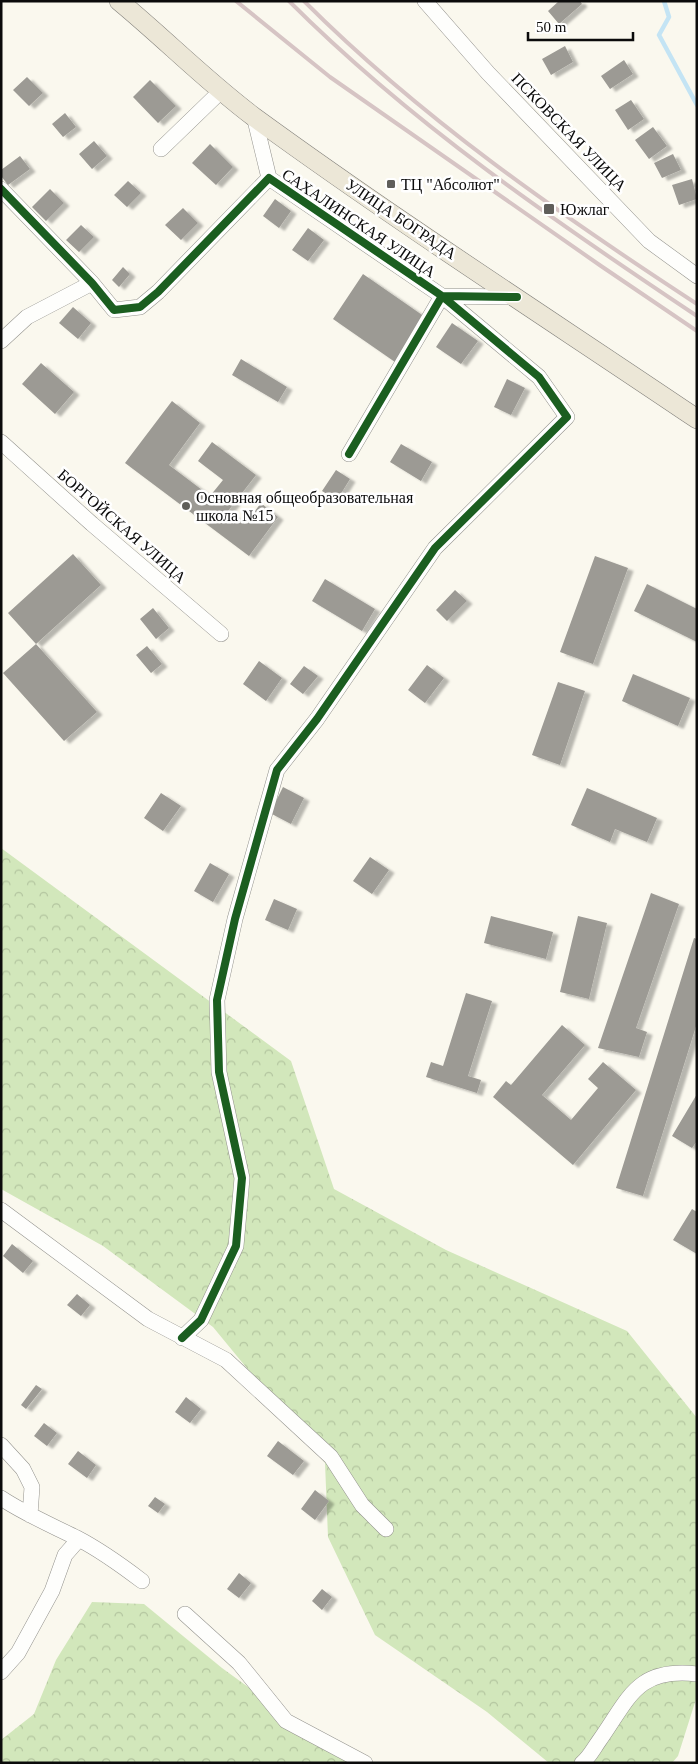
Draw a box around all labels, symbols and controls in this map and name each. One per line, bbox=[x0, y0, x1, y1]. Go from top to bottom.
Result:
scale bar bbox=[528, 10, 633, 42]
text: 50 m bbox=[536, 19, 567, 35]
street label: ПСКОВСКАЯ УЛИЦА bbox=[508, 70, 630, 196]
street label: САХАЛИНСКАЯ УЛИЦА bbox=[279, 165, 439, 282]
street label: УЛИЦА БОГРАДА bbox=[342, 176, 460, 263]
place label: ТЦ "Абсолют" bbox=[401, 176, 500, 194]
marker: ТЦ "Абсолют" bbox=[385, 178, 397, 190]
place label: Южлаг bbox=[560, 201, 610, 218]
marker: Южлаг bbox=[542, 202, 556, 216]
street label: БОРГОЙСКАЯ УЛИЦА bbox=[54, 465, 190, 587]
place label: Основная общеобразовательная школа №15 bbox=[196, 489, 414, 524]
marker: Основная общеобразовательная школа №15 bbox=[180, 500, 192, 512]

